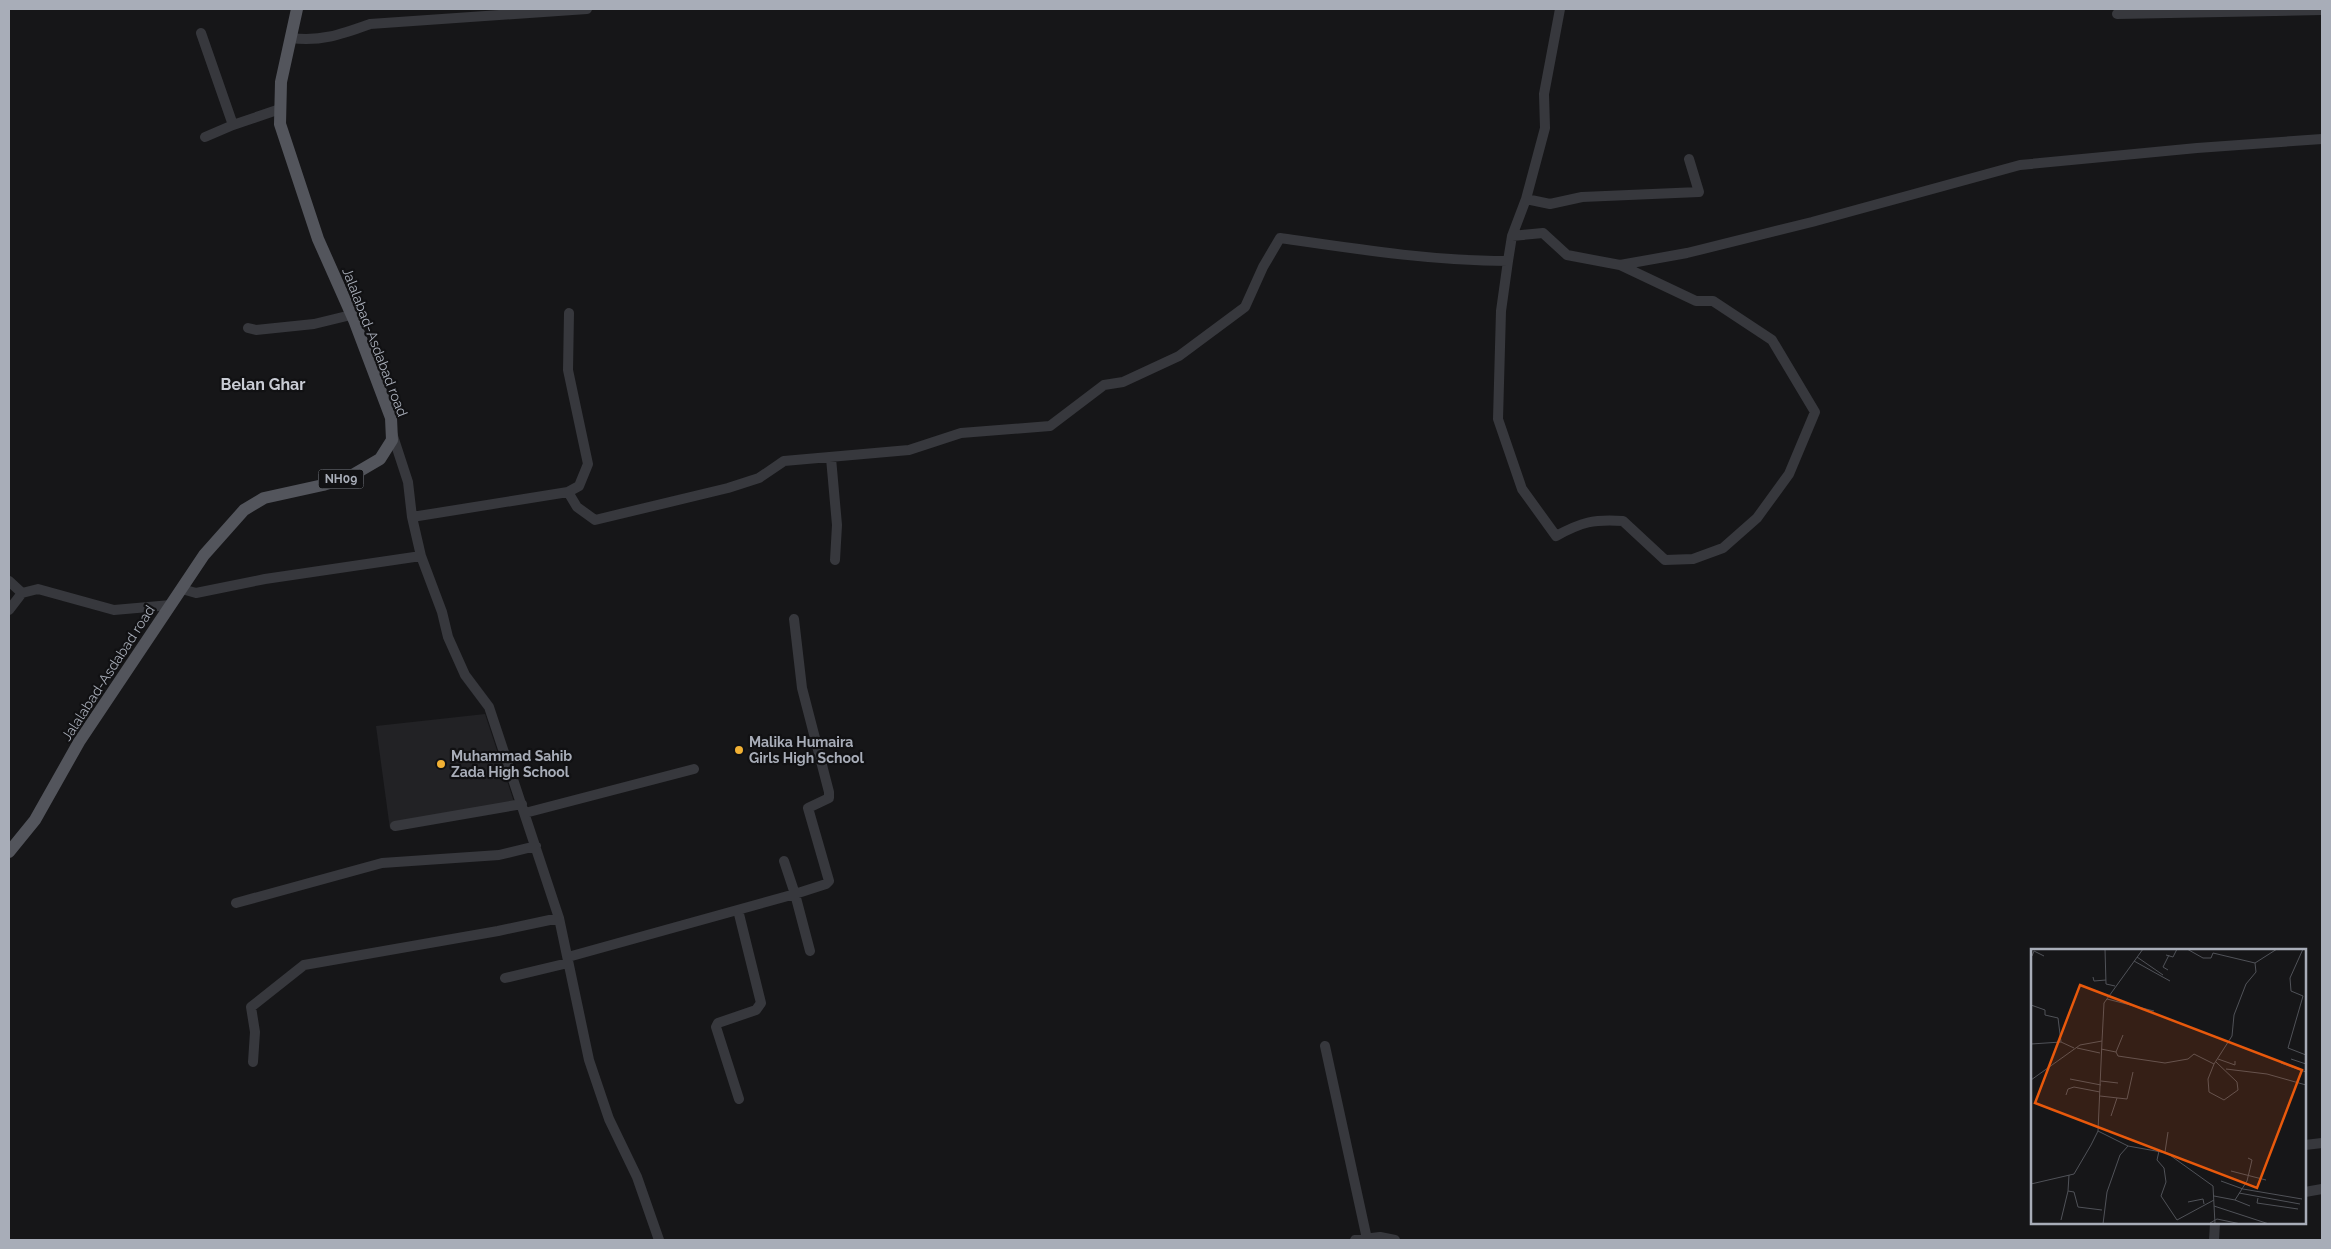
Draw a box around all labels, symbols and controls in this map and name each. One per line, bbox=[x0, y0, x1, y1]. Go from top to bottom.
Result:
street label: Jalalabad-Asdabad road bbox=[339, 265, 411, 419]
district label: Belan Ghar bbox=[221, 375, 305, 394]
road number: NH09 bbox=[318, 469, 364, 488]
street label: Jalalabad-Asdabad road bbox=[58, 602, 158, 744]
place label: Malika Humaira Girls High School bbox=[749, 734, 864, 766]
marker: Malika Humaira Girls High School bbox=[733, 744, 745, 756]
place label: Muhammad Sahib Zada High School bbox=[451, 748, 572, 780]
marker: Muhammad Sahib Zada High School bbox=[435, 758, 447, 770]
inset map bbox=[2031, 949, 2306, 1224]

